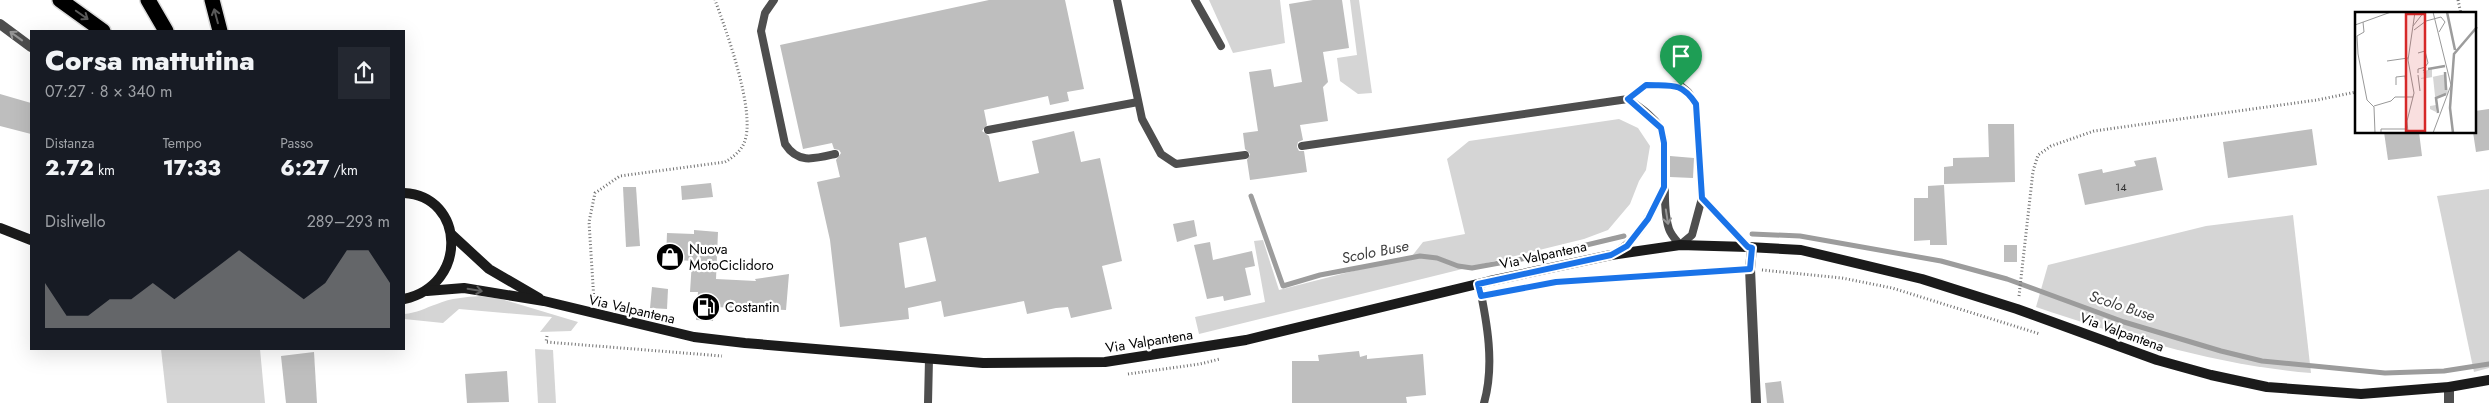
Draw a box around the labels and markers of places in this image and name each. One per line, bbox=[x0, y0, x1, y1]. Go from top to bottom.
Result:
pin bbox=[1660, 35, 1702, 86]
place label: Nuova MotoCiclidoro bbox=[689, 239, 774, 275]
shop icon: Nuova MotoCiclidoro bbox=[655, 242, 685, 272]
fuel station icon: Costantin bbox=[691, 292, 721, 322]
place label: Costantin bbox=[725, 297, 780, 317]

